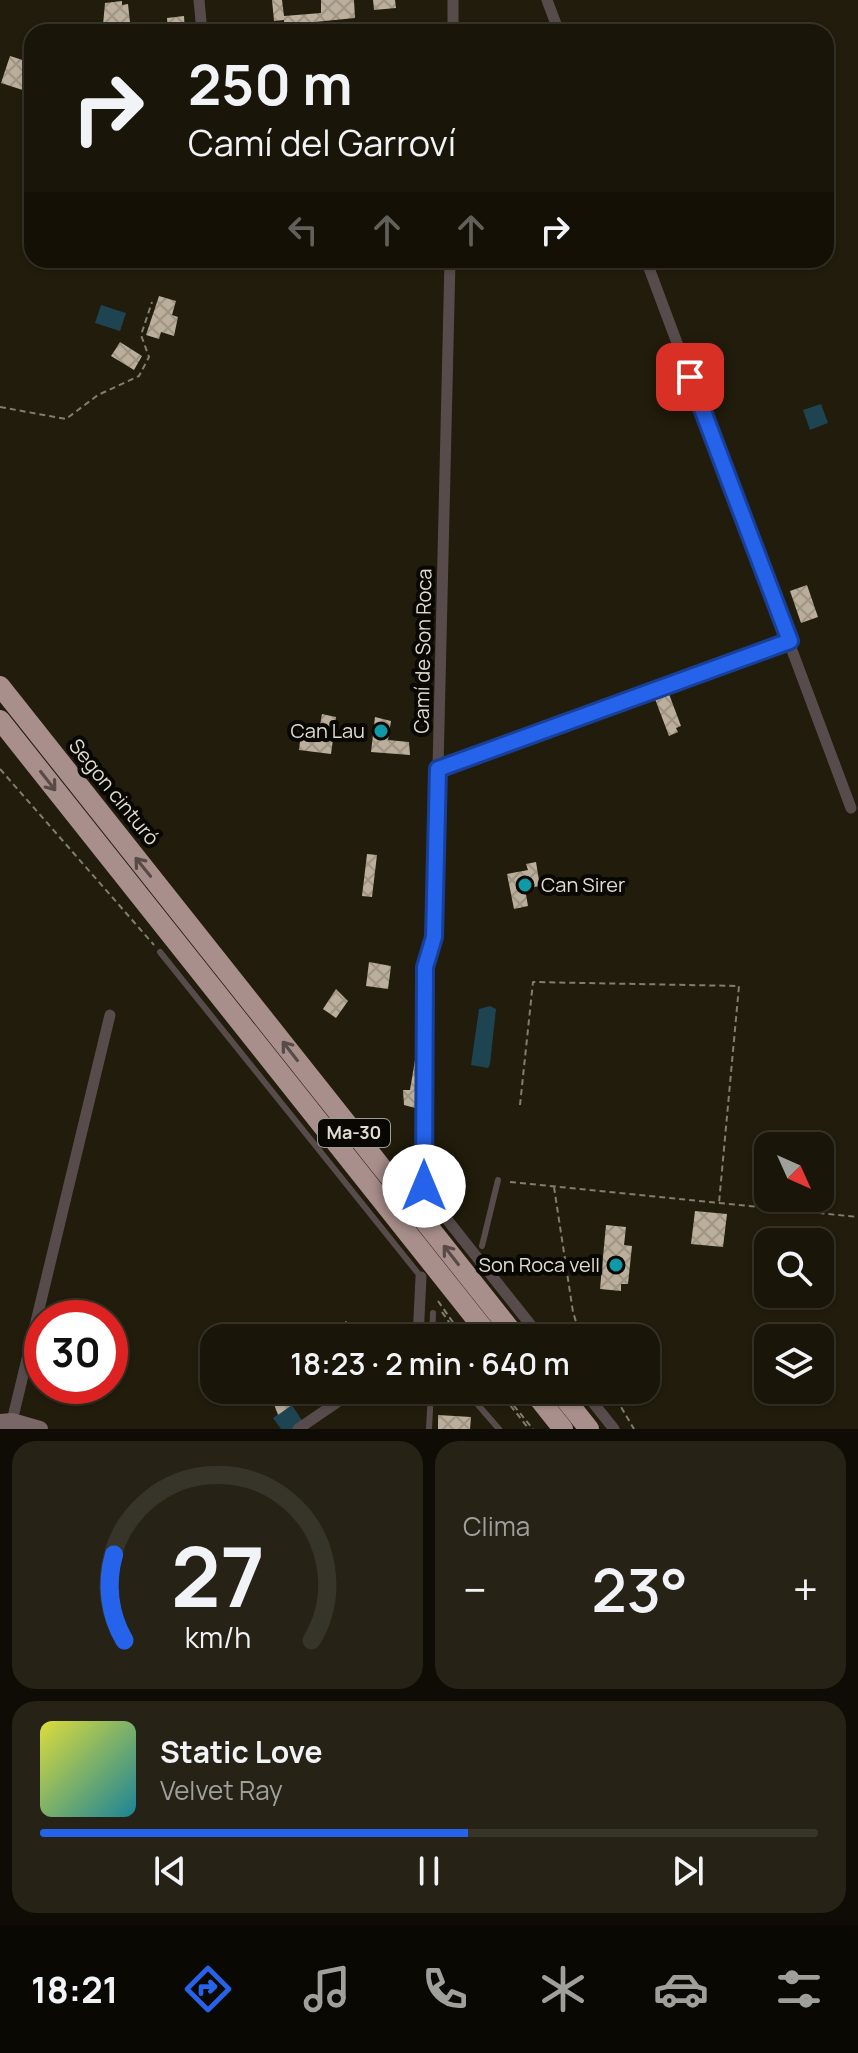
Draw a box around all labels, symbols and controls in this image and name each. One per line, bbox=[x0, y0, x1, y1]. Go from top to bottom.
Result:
text: 250 m bbox=[188, 45, 353, 122]
icon: right bbox=[56, 56, 160, 160]
text: Camí del Garroví bbox=[188, 118, 456, 167]
icon: left bbox=[281, 208, 325, 252]
icon: ahead bbox=[365, 208, 409, 252]
icon: ahead bbox=[449, 208, 493, 252]
icon: right bbox=[533, 208, 577, 252]
pin bbox=[656, 343, 724, 411]
icon: arrive bbox=[668, 355, 712, 399]
street label: Camí de Son Roca bbox=[408, 568, 437, 734]
place label: Can Lau bbox=[291, 717, 365, 744]
marker: Can Lau bbox=[372, 722, 390, 740]
street label: Segon cinturó bbox=[63, 733, 166, 851]
one-way arrow bbox=[39, 770, 57, 791]
one-way arrow bbox=[134, 857, 152, 878]
place label: Can Sirer bbox=[541, 871, 625, 898]
marker: Can Sirer bbox=[516, 876, 534, 894]
one-way arrow bbox=[281, 1041, 298, 1062]
road number: Ma-30 bbox=[318, 1119, 390, 1147]
north arrow bbox=[754, 1132, 834, 1212]
map controls bbox=[754, 1132, 834, 1404]
position arrow bbox=[382, 1144, 466, 1228]
button: search bbox=[754, 1228, 834, 1308]
one-way arrow bbox=[442, 1245, 460, 1266]
place label: Son Roca vell bbox=[479, 1251, 600, 1278]
marker: Son Roca vell bbox=[607, 1256, 625, 1274]
speed limit sign: 30 bbox=[24, 1300, 128, 1404]
button: layers bbox=[754, 1324, 834, 1404]
text: 18:23 · 2 min · 640 m bbox=[290, 1343, 570, 1384]
text: Clima bbox=[463, 1508, 530, 1544]
text: 27 bbox=[171, 1518, 264, 1632]
text: 23° bbox=[591, 1548, 688, 1630]
text: − bbox=[463, 1559, 487, 1619]
text: + bbox=[793, 1559, 818, 1619]
text: km/h bbox=[184, 1618, 251, 1657]
text: Static Love bbox=[160, 1731, 323, 1772]
text: Velvet Ray bbox=[160, 1772, 283, 1808]
icon: previous bbox=[148, 1849, 192, 1893]
icon: pause bbox=[407, 1849, 451, 1893]
icon: next bbox=[666, 1849, 710, 1893]
icon: directions bbox=[180, 1961, 236, 2017]
icon: music bbox=[299, 1961, 355, 2017]
icon: phone bbox=[417, 1961, 473, 2017]
icon: climate bbox=[535, 1961, 591, 2017]
icon: car bbox=[653, 1961, 709, 2017]
icon: filters bbox=[771, 1961, 827, 2017]
text: 18:21 bbox=[31, 1965, 118, 2014]

